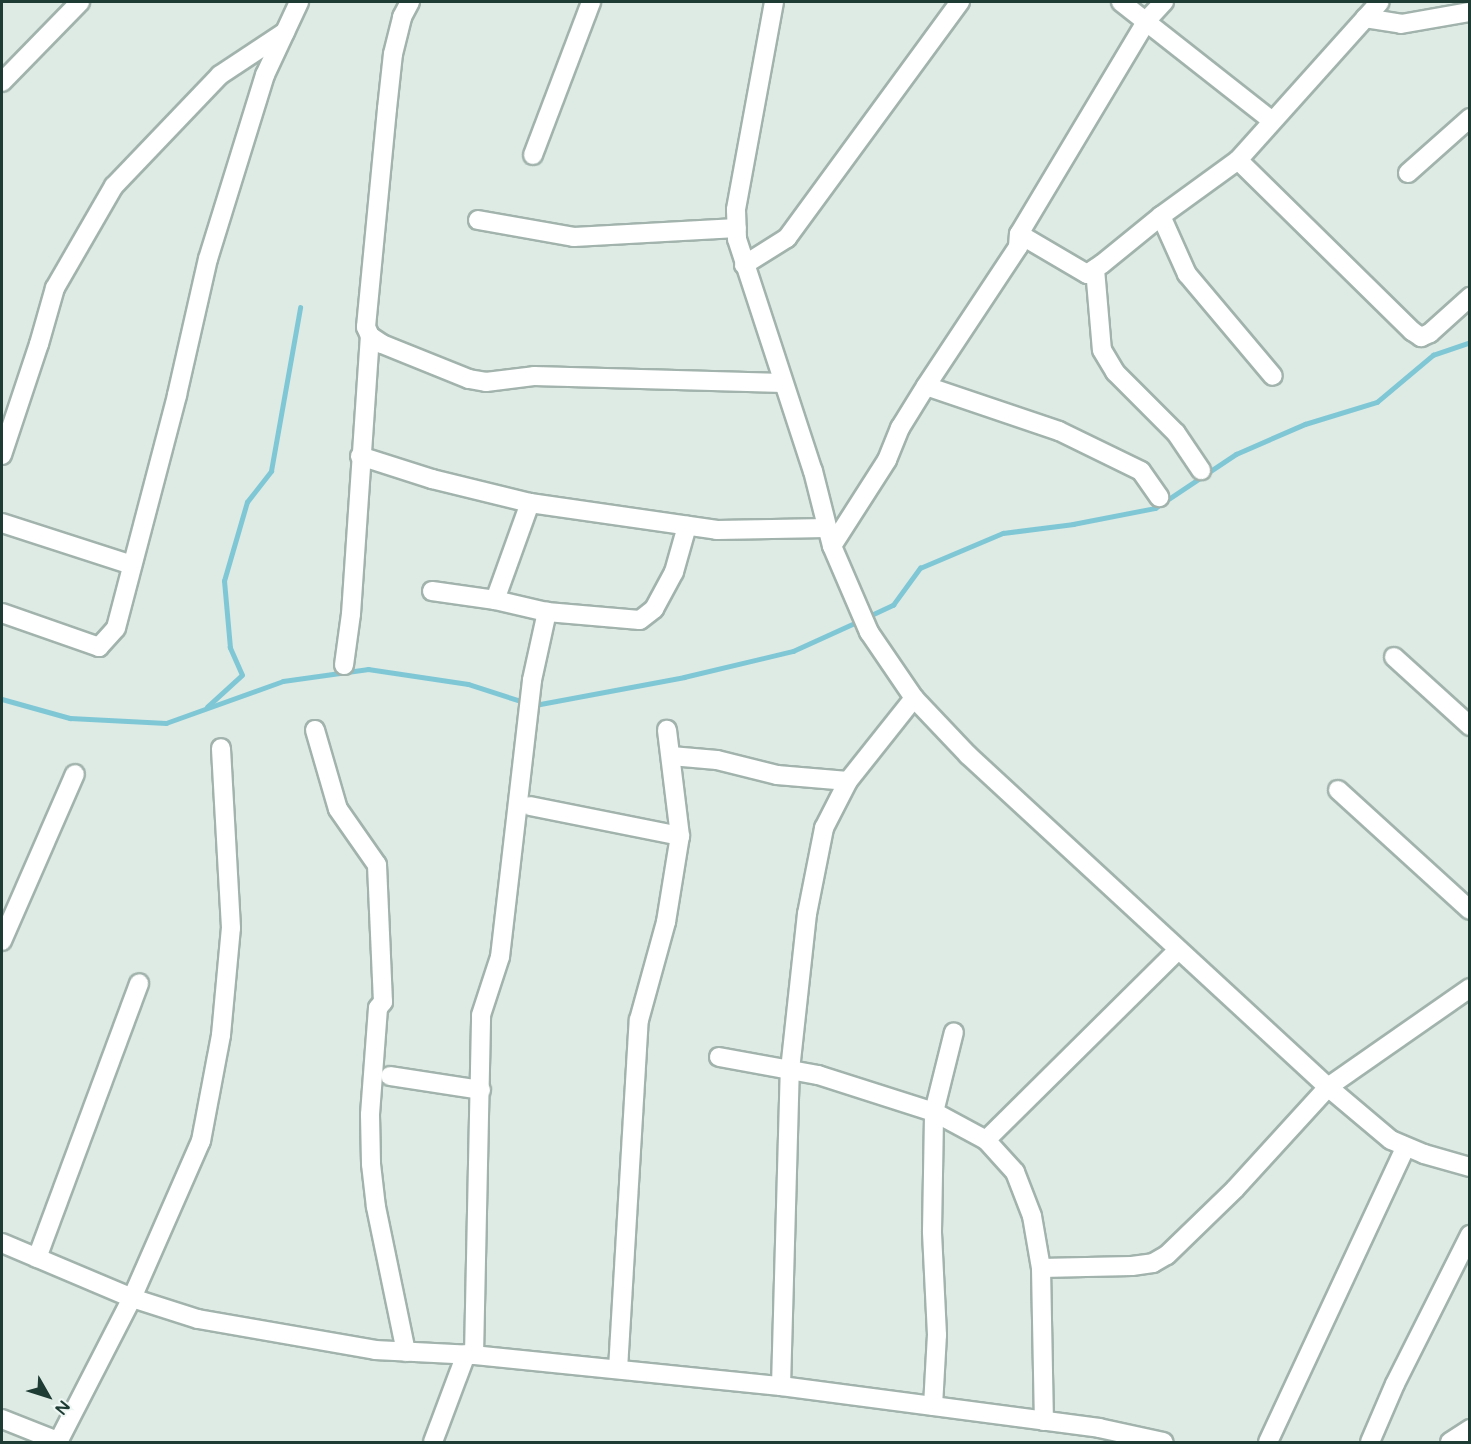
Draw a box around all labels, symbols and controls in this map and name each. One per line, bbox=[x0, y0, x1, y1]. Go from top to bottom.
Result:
north arrow bbox=[18, 1366, 78, 1426]
text: N bbox=[50, 1396, 74, 1419]

